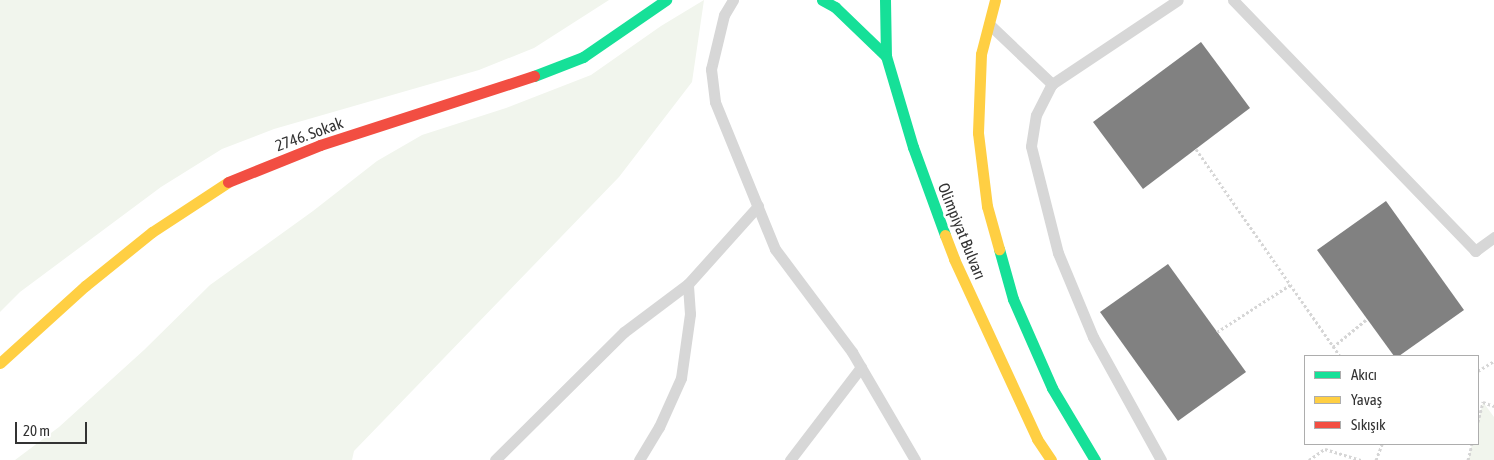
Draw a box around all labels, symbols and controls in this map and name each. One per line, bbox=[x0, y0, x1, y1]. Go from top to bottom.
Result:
street label: 2746. Sokak bbox=[272, 113, 346, 155]
street label: Olimpiyat Bulvarı bbox=[934, 180, 990, 282]
legend bbox=[1304, 355, 1479, 445]
text: Akıcı bbox=[1351, 366, 1377, 383]
text: Yavaş bbox=[1351, 391, 1382, 408]
scale bar bbox=[18, 412, 90, 444]
text: Sıkışık bbox=[1351, 416, 1386, 433]
text: 20 m bbox=[23, 422, 50, 439]

